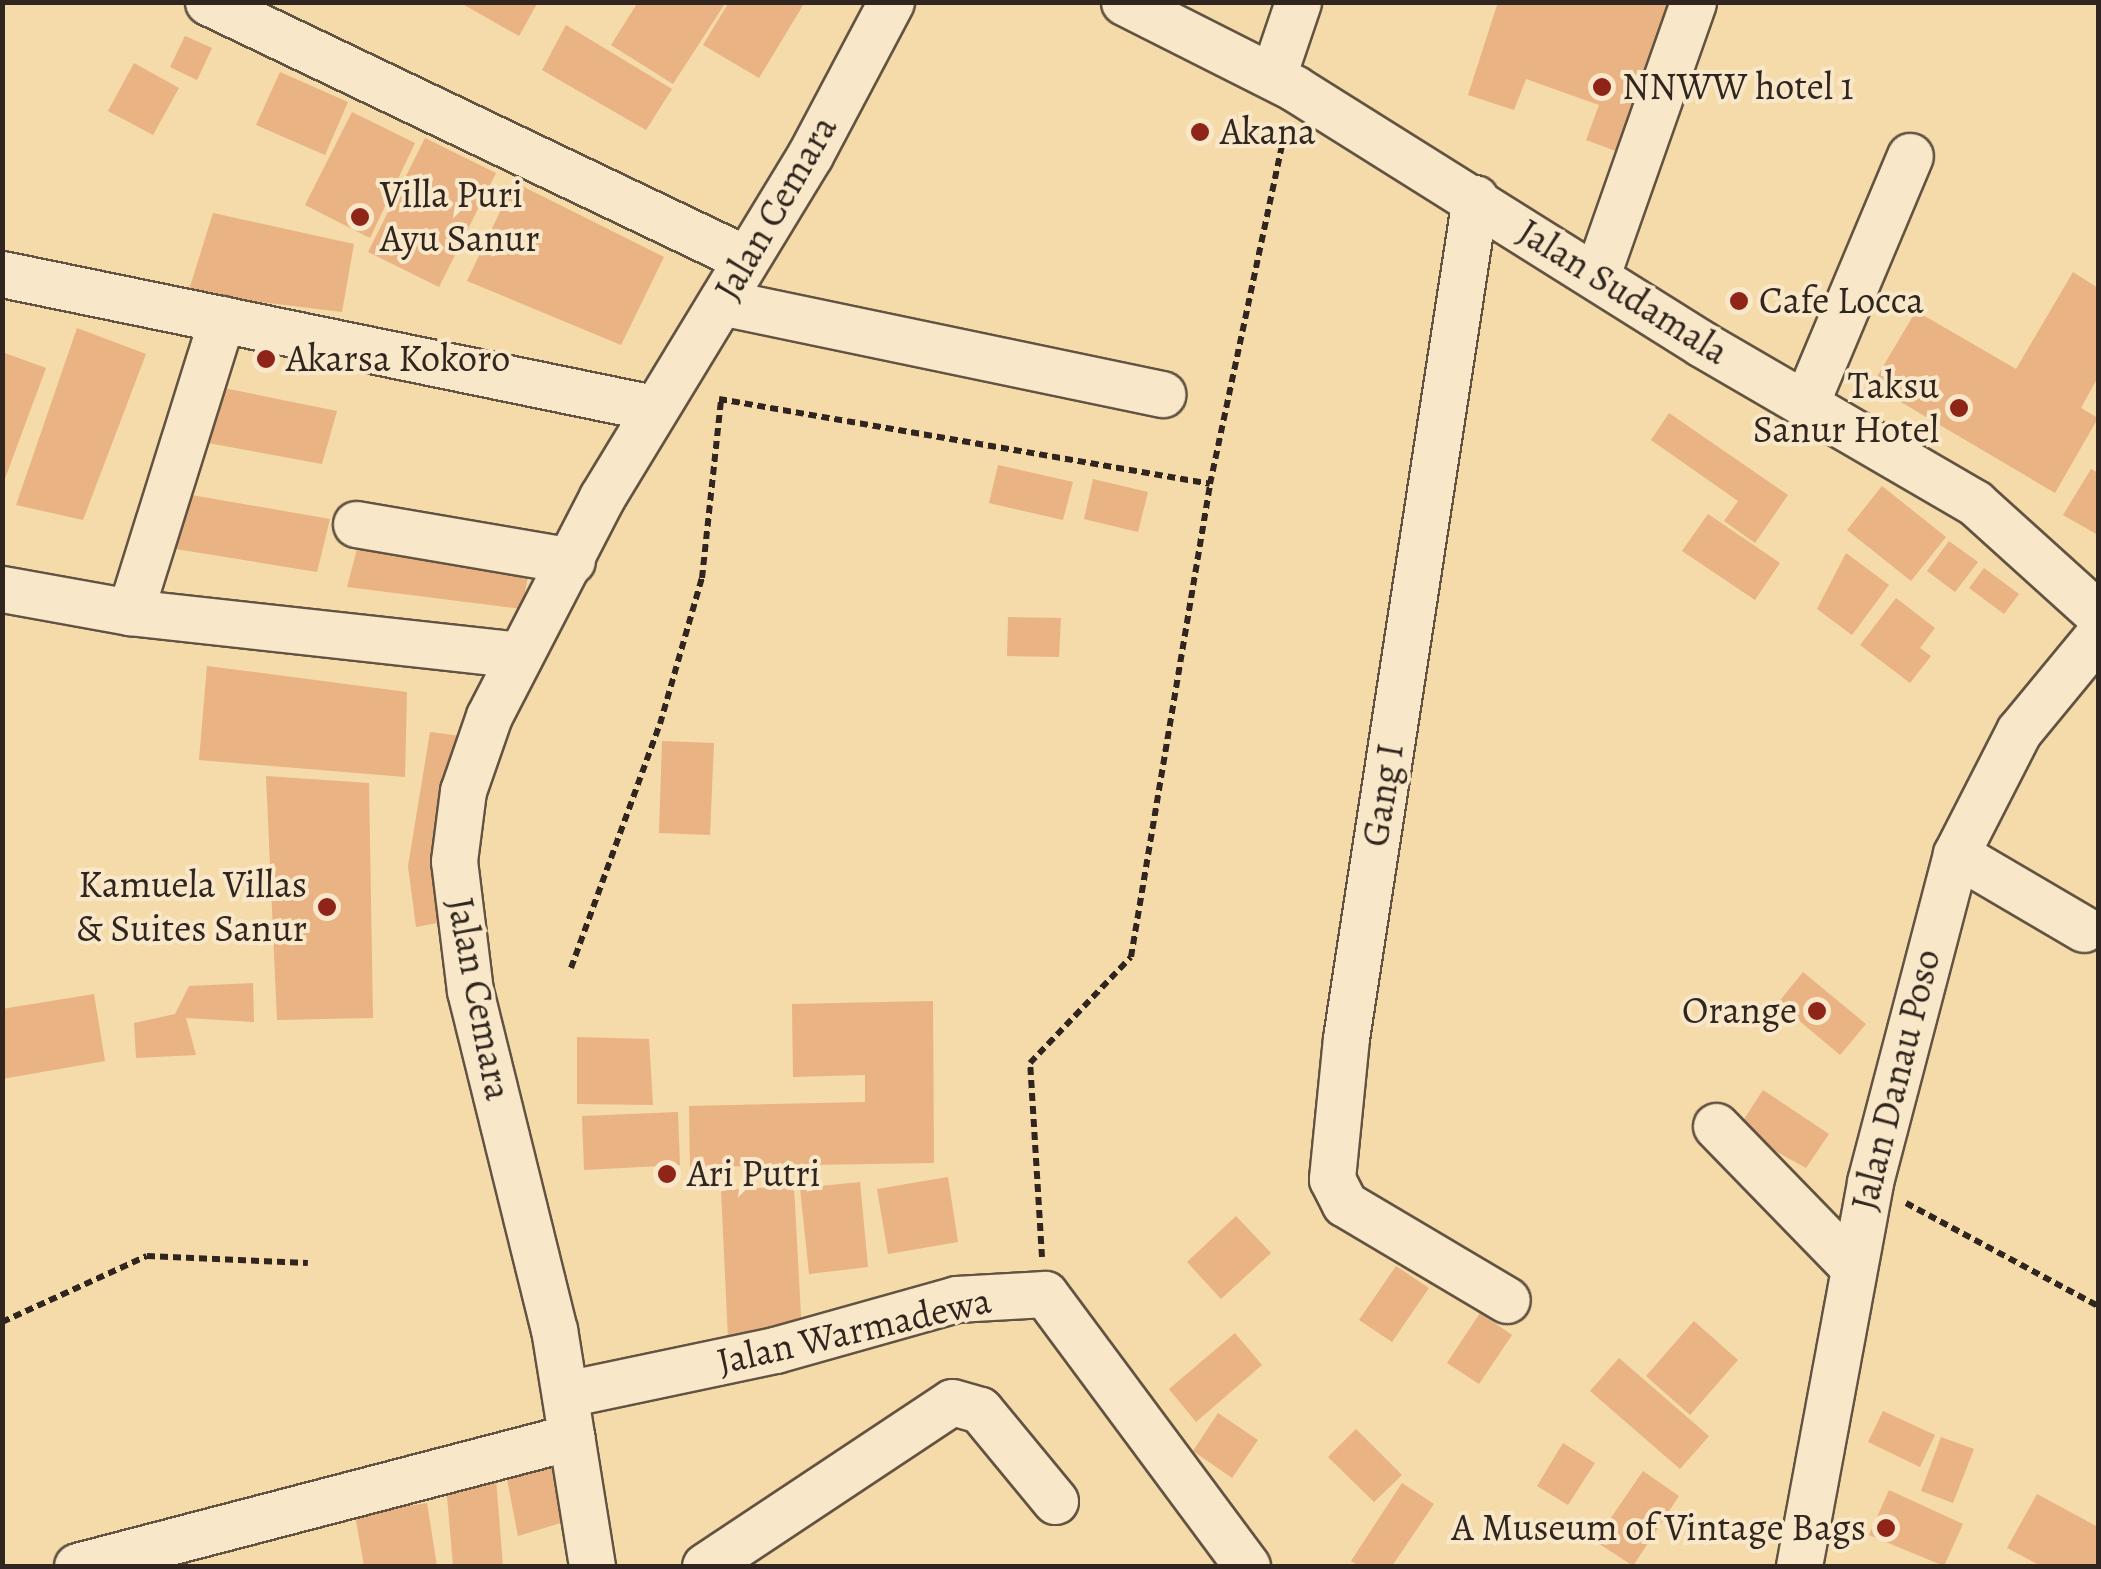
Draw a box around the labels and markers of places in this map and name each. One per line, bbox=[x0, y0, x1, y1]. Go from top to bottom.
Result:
place label: NNWW hotel 1 bbox=[1622, 64, 1854, 110]
marker: NNWW hotel 1 bbox=[1591, 76, 1613, 98]
place label: Akana bbox=[1220, 109, 1316, 155]
marker: Akana bbox=[1189, 121, 1211, 143]
place label: Villa Puri Ayu Sanur bbox=[380, 172, 539, 262]
marker: Villa Puri Ayu Sanur bbox=[349, 206, 371, 228]
place label: Cafe Locca bbox=[1759, 278, 1924, 324]
marker: Cafe Locca bbox=[1728, 290, 1750, 312]
place label: Akarsa Kokoro bbox=[286, 336, 510, 382]
marker: Akarsa Kokoro bbox=[255, 348, 277, 370]
place label: Taksu Sanur Hotel bbox=[1753, 363, 1939, 452]
marker: Taksu Sanur Hotel bbox=[1948, 397, 1970, 419]
place label: Kamuela Villas & Suites Sanur bbox=[76, 862, 307, 952]
marker: Kamuela Villas & Suites Sanur bbox=[316, 896, 338, 918]
place label: Orange bbox=[1682, 988, 1797, 1034]
marker: Orange bbox=[1806, 1000, 1828, 1022]
place label: Ari Putri bbox=[687, 1151, 821, 1197]
marker: Ari Putri bbox=[656, 1163, 678, 1185]
place label: A Museum of Vintage Bags bbox=[1452, 1505, 1866, 1551]
marker: A Museum of Vintage Bags bbox=[1875, 1517, 1897, 1539]

